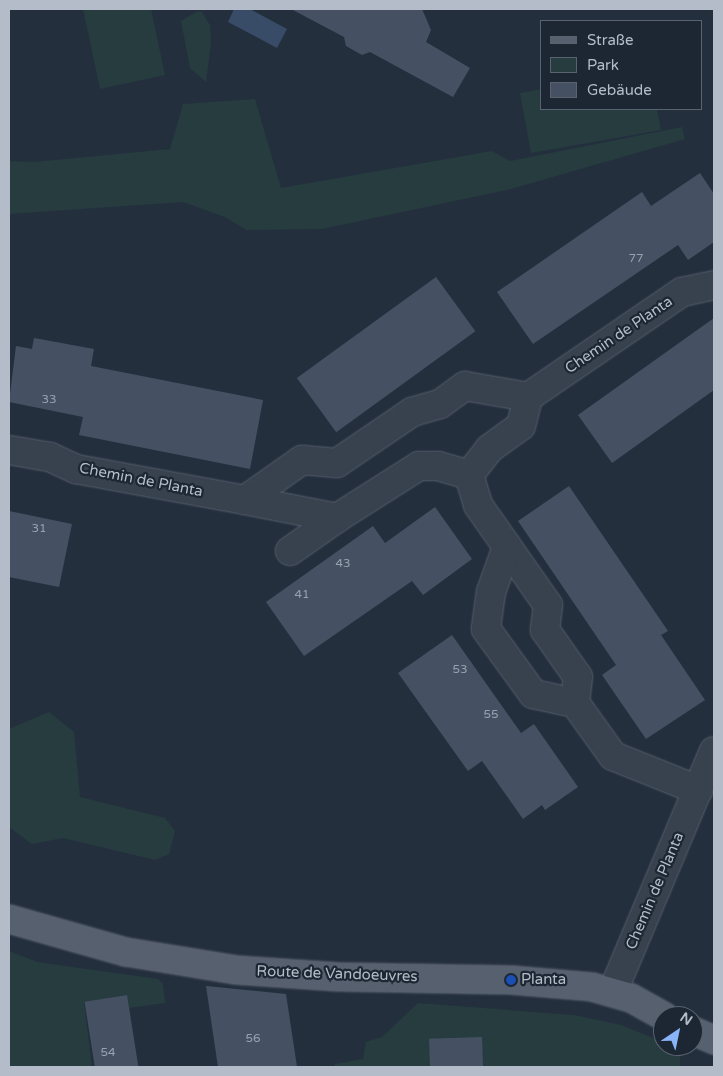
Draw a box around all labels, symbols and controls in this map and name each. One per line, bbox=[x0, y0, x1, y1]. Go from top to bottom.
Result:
legend bbox=[540, 20, 703, 110]
text: Straße bbox=[587, 31, 633, 49]
text: Park bbox=[587, 56, 619, 74]
text: Gebäude bbox=[587, 81, 652, 99]
house number: 77 bbox=[628, 252, 644, 266]
street label: Chemin de Planta bbox=[562, 292, 676, 378]
house number: 33 bbox=[41, 393, 57, 407]
street label: Chemin de Planta bbox=[78, 459, 204, 501]
house number: 31 bbox=[31, 522, 47, 536]
house number: 43 bbox=[335, 557, 351, 571]
house number: 41 bbox=[294, 588, 310, 602]
house number: 53 bbox=[452, 663, 468, 677]
house number: 55 bbox=[483, 708, 499, 722]
street label: Chemin de Planta bbox=[622, 830, 688, 952]
street label: Route de Vandoeuvres bbox=[256, 962, 418, 986]
place label: Planta bbox=[521, 971, 566, 989]
marker: Planta bbox=[505, 974, 517, 986]
north arrow bbox=[653, 1006, 703, 1056]
text: N bbox=[677, 1009, 696, 1029]
house number: 56 bbox=[245, 1032, 261, 1046]
house number: 54 bbox=[100, 1046, 116, 1060]

